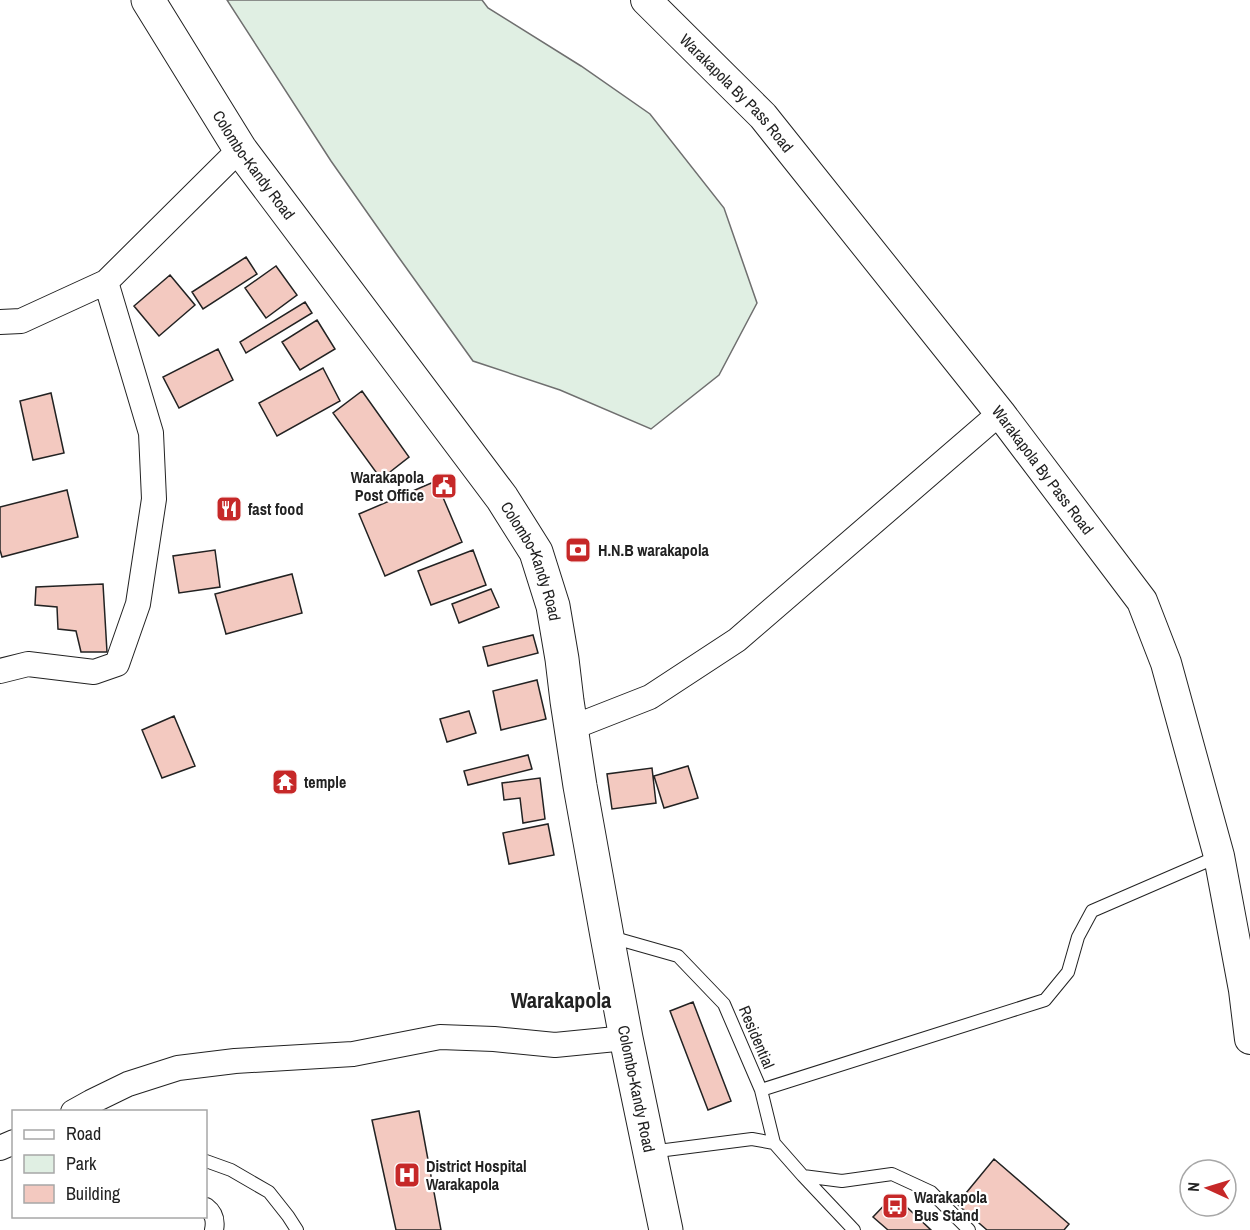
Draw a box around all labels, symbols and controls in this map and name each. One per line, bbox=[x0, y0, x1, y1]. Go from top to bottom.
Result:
street label: Warakapola By Pass Road bbox=[675, 29, 799, 157]
street label: Colombo-Kandy Road bbox=[208, 106, 300, 224]
street label: Warakapola By Pass Road bbox=[987, 401, 1099, 539]
place label: Warakapola Post Office bbox=[351, 466, 425, 506]
public building icon: Warakapola Post Office bbox=[429, 471, 459, 501]
restaurant icon: fast food bbox=[214, 494, 244, 524]
street label: Colombo-Kandy Road bbox=[496, 497, 566, 622]
place label: fast food bbox=[248, 498, 303, 520]
bank icon: H.N.B warakapola bbox=[563, 535, 593, 565]
place label: H.N.B warakapola bbox=[598, 539, 710, 561]
temple icon: temple bbox=[270, 767, 300, 797]
place label: temple bbox=[304, 771, 346, 793]
district label: Warakapola bbox=[511, 985, 611, 1015]
street label: Residential bbox=[734, 1002, 780, 1072]
street label: Colombo-Kandy Road bbox=[613, 1023, 661, 1154]
legend bbox=[12, 1110, 207, 1218]
text: Road bbox=[66, 1121, 101, 1146]
text: Park bbox=[66, 1151, 97, 1176]
place label: District Hospital Warakapola bbox=[426, 1155, 527, 1195]
north arrow bbox=[1178, 1158, 1238, 1218]
hospital icon: District Hospital Warakapola bbox=[392, 1160, 422, 1190]
text: Building bbox=[66, 1181, 121, 1206]
text: N bbox=[1182, 1181, 1204, 1192]
place label: Warakapola Bus Stand bbox=[914, 1186, 988, 1226]
bus stop icon: Warakapola Bus Stand bbox=[880, 1191, 910, 1221]

